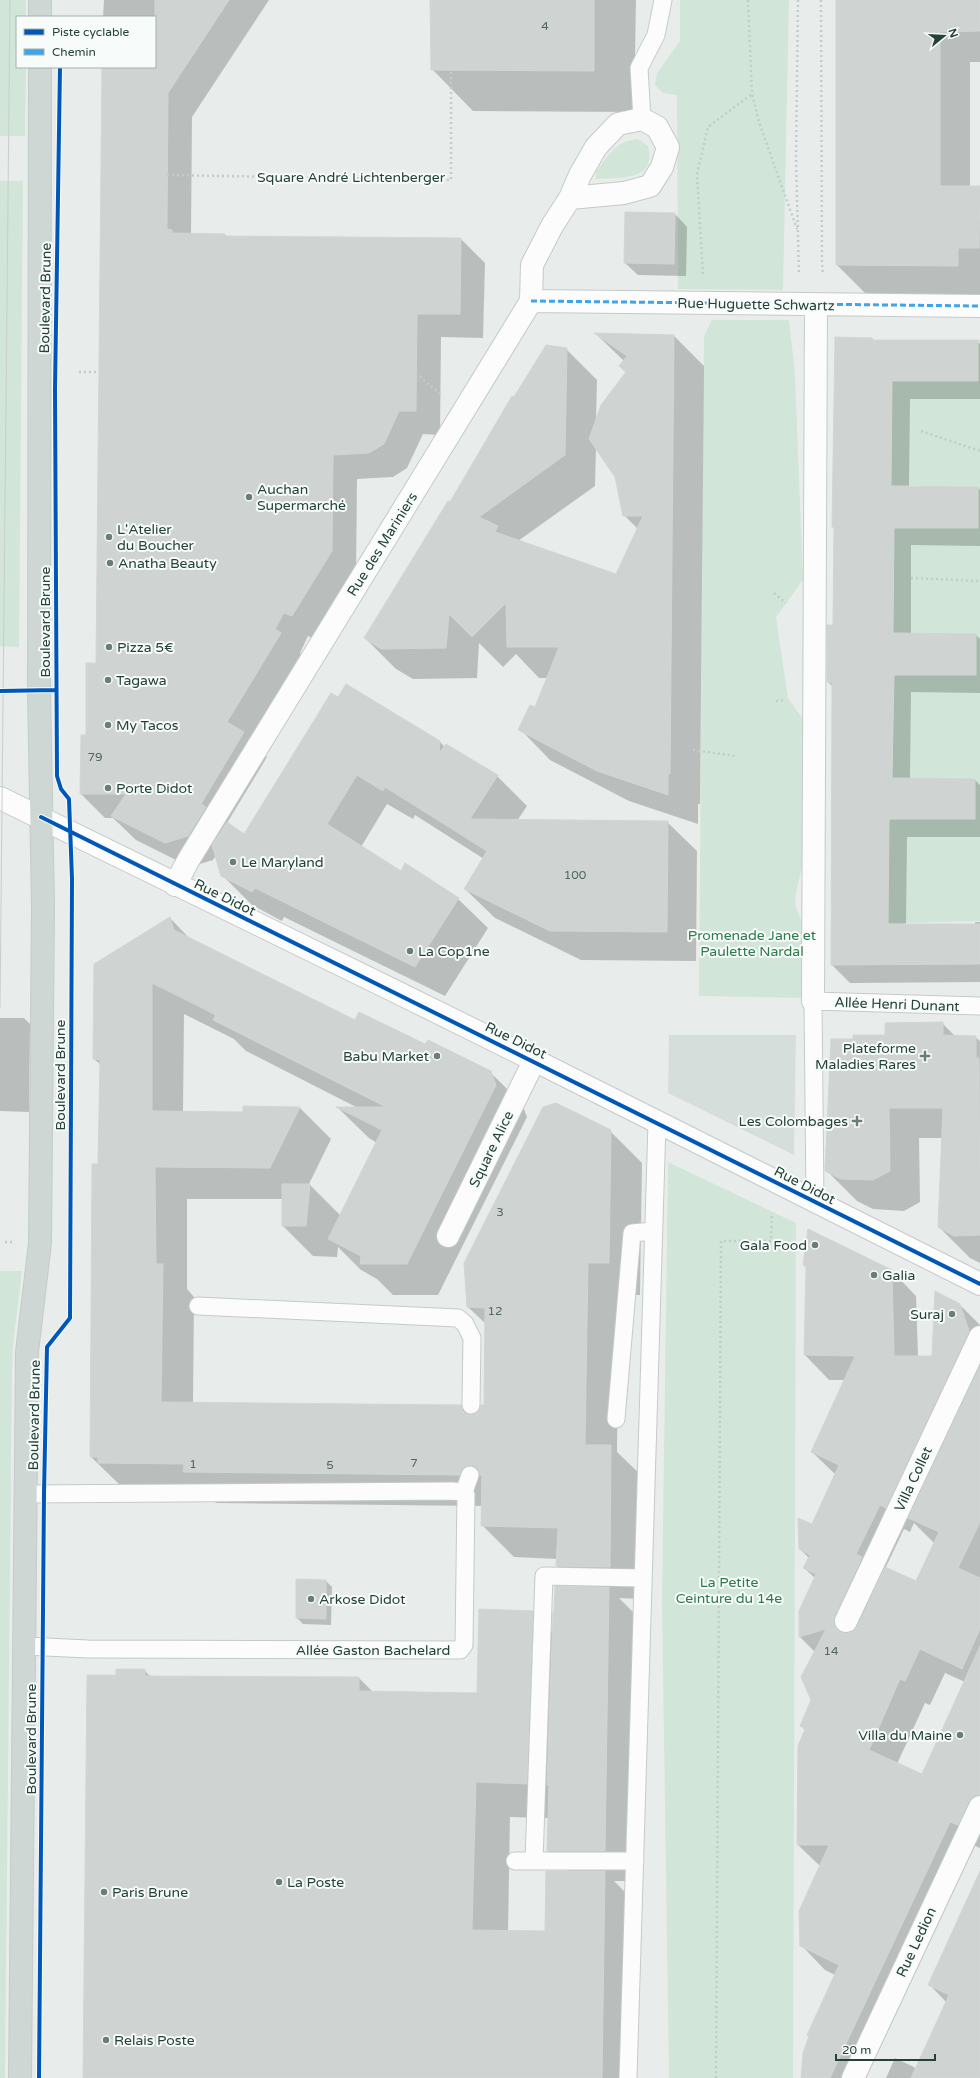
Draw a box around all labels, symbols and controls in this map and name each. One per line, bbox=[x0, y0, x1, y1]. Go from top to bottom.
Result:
legend bbox=[16, 16, 156, 68]
north arrow bbox=[924, 16, 964, 56]
house number: 4 bbox=[541, 19, 549, 33]
text: Piste cyclable bbox=[52, 25, 130, 39]
text: N bbox=[945, 27, 961, 39]
text: Chemin bbox=[52, 45, 96, 59]
street label: Square André Lichtenberger bbox=[257, 169, 446, 186]
street label: Boulevard Brune bbox=[36, 242, 55, 354]
street label: Rue Huguette Schwartz bbox=[677, 295, 835, 314]
place label: Auchan Supermarché bbox=[257, 481, 346, 514]
street label: Rue des Mariniers bbox=[344, 489, 421, 599]
marker: Auchan Supermarché bbox=[244, 492, 254, 502]
place label: L'Atelier du Boucher bbox=[117, 521, 195, 554]
marker: L'Atelier du Boucher bbox=[104, 532, 114, 542]
place label: Anatha Beauty bbox=[118, 555, 217, 572]
marker: Anatha Beauty bbox=[105, 558, 115, 568]
street label: Boulevard Brune bbox=[37, 567, 54, 677]
place label: Pizza 5€ bbox=[117, 639, 174, 656]
marker: Pizza 5€ bbox=[104, 642, 114, 652]
place label: Tagawa bbox=[116, 672, 167, 689]
marker: Tagawa bbox=[103, 675, 113, 685]
place label: My Tacos bbox=[116, 717, 179, 734]
marker: My Tacos bbox=[103, 720, 113, 730]
house number: 79 bbox=[87, 750, 103, 764]
place label: Porte Didot bbox=[116, 780, 193, 797]
marker: Porte Didot bbox=[103, 783, 113, 793]
place label: Le Maryland bbox=[241, 854, 324, 871]
marker: Le Maryland bbox=[228, 857, 238, 867]
house number: 100 bbox=[564, 868, 587, 882]
street label: Rue Didot bbox=[191, 875, 259, 920]
park label: Promenade Jane et Paulette Nardal bbox=[688, 927, 817, 960]
place label: La Cop1ne bbox=[418, 943, 490, 960]
marker: La Cop1ne bbox=[405, 946, 415, 956]
street label: Allée Henri Dunant bbox=[834, 994, 960, 1015]
street label: Rue Didot bbox=[482, 1018, 550, 1063]
street label: Boulevard Brune bbox=[52, 1020, 69, 1130]
place label: Plateforme Maladies Rares bbox=[815, 1040, 916, 1073]
place label: Babu Market bbox=[343, 1048, 430, 1065]
marker: Plateforme Maladies Rares bbox=[919, 1050, 931, 1062]
marker: Babu Market bbox=[432, 1051, 442, 1061]
street label: Square Alice bbox=[466, 1108, 517, 1190]
place label: Les Colombages bbox=[739, 1113, 848, 1130]
marker: Les Colombages bbox=[851, 1115, 863, 1127]
street label: Rue Didot bbox=[771, 1163, 839, 1208]
house number: 3 bbox=[496, 1205, 504, 1219]
place label: Gala Food bbox=[740, 1237, 807, 1254]
marker: Gala Food bbox=[810, 1240, 820, 1250]
place label: Galia bbox=[882, 1267, 915, 1284]
marker: Galia bbox=[869, 1270, 879, 1280]
house number: 12 bbox=[487, 1304, 503, 1318]
place label: Suraj bbox=[910, 1306, 944, 1323]
marker: Suraj bbox=[947, 1309, 957, 1319]
street label: Boulevard Brune bbox=[25, 1359, 44, 1471]
street label: Villa Collet bbox=[891, 1443, 936, 1514]
house number: 7 bbox=[410, 1456, 418, 1470]
house number: 1 bbox=[189, 1457, 197, 1471]
house number: 5 bbox=[326, 1458, 334, 1472]
park label: La Petite Ceinture du 14e bbox=[676, 1574, 782, 1607]
place label: Arkose Didot bbox=[319, 1591, 406, 1608]
marker: Arkose Didot bbox=[306, 1594, 316, 1604]
street label: Allée Gaston Bachelard bbox=[296, 1642, 450, 1659]
house number: 14 bbox=[823, 1644, 839, 1658]
street label: Boulevard Brune bbox=[23, 1684, 40, 1794]
place label: Villa du Maine bbox=[858, 1727, 952, 1744]
marker: Villa du Maine bbox=[955, 1730, 965, 1740]
place label: La Poste bbox=[287, 1874, 344, 1891]
marker: La Poste bbox=[274, 1877, 284, 1887]
place label: Paris Brune bbox=[112, 1884, 188, 1901]
marker: Paris Brune bbox=[99, 1887, 109, 1897]
street label: Rue Ledion bbox=[893, 1904, 940, 1980]
place label: Relais Poste bbox=[114, 2032, 195, 2049]
marker: Relais Poste bbox=[101, 2035, 111, 2045]
scale bar bbox=[836, 2036, 935, 2062]
text: 20 m bbox=[842, 2043, 871, 2057]

